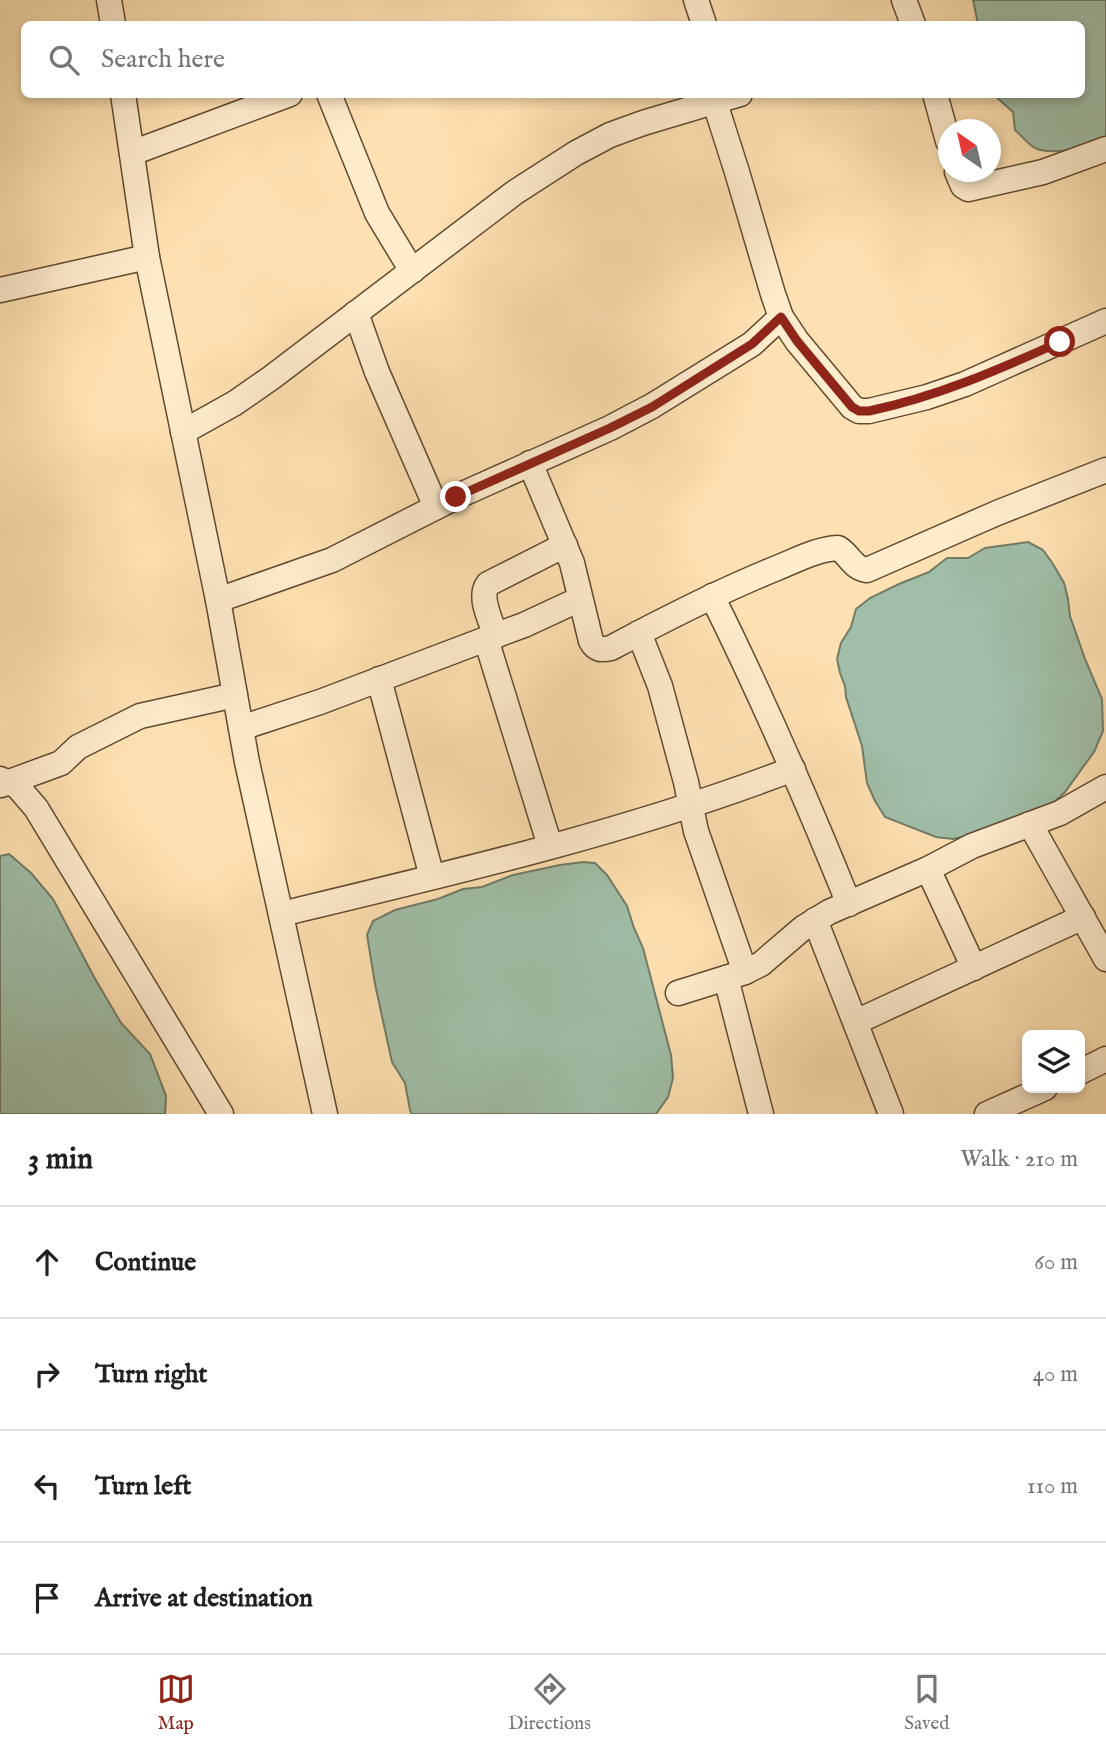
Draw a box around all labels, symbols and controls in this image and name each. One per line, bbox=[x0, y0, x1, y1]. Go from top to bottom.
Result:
search box bbox=[21, 21, 1085, 98]
icon: search bbox=[45, 41, 83, 79]
text: Search here bbox=[101, 43, 225, 76]
north arrow bbox=[938, 119, 1001, 182]
route start bbox=[1044, 326, 1075, 357]
route end bbox=[440, 481, 471, 512]
map controls bbox=[1022, 1030, 1085, 1093]
button: layers bbox=[1022, 1030, 1085, 1093]
text: 3 min bbox=[28, 1141, 93, 1179]
text: Walk · 210 m bbox=[961, 1145, 1078, 1174]
icon: ahead bbox=[28, 1243, 66, 1281]
text: Continue bbox=[95, 1246, 196, 1279]
text: 60 m bbox=[1034, 1248, 1078, 1277]
icon: right bbox=[28, 1355, 66, 1393]
text: Turn right bbox=[95, 1358, 208, 1391]
text: 40 m bbox=[1033, 1360, 1078, 1389]
icon: left bbox=[28, 1467, 66, 1505]
text: Turn left bbox=[95, 1470, 192, 1503]
text: 110 m bbox=[1027, 1472, 1078, 1501]
icon: arrive bbox=[28, 1579, 66, 1617]
text: Arrive at destination bbox=[95, 1582, 313, 1615]
tab: Map bbox=[157, 1670, 195, 1736]
tab: Directions bbox=[508, 1670, 591, 1736]
tab: Saved bbox=[904, 1670, 949, 1736]

